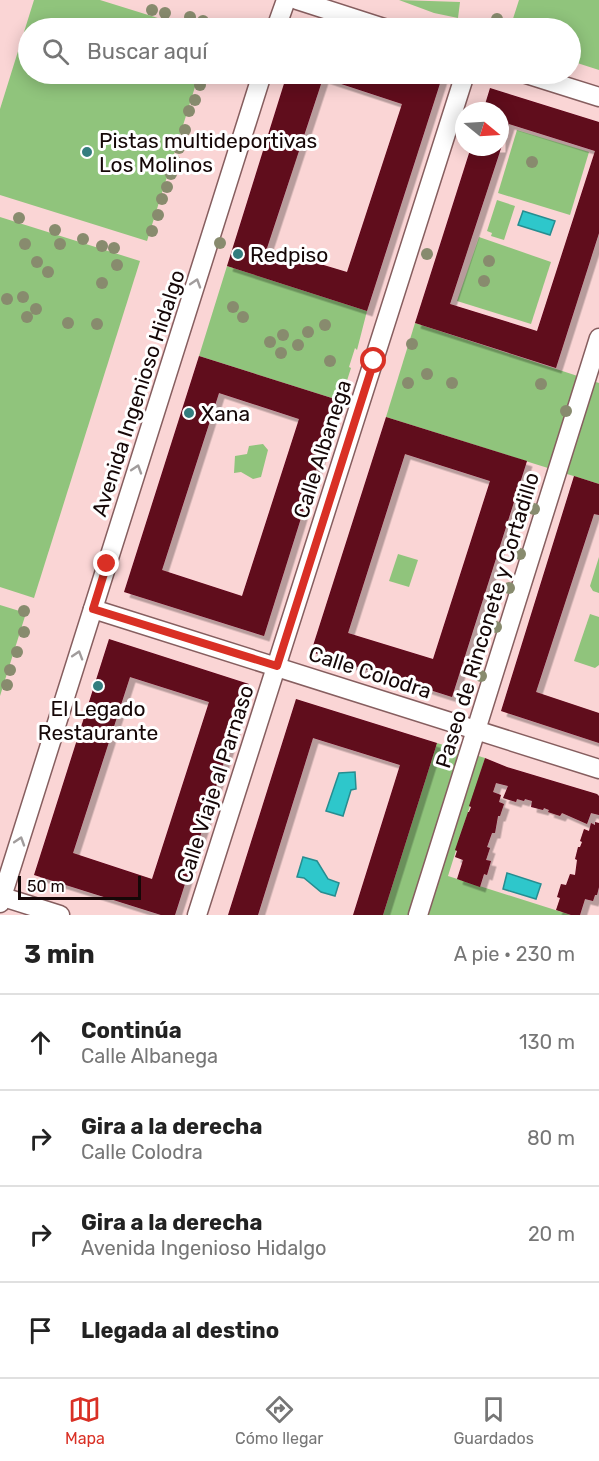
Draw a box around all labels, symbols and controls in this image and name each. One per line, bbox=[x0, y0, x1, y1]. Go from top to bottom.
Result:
search box bbox=[18, 18, 581, 84]
icon: search bbox=[39, 35, 72, 68]
text: Buscar aquí bbox=[87, 38, 208, 65]
north arrow bbox=[455, 102, 509, 156]
place label: Pistas multideportivas Los Molinos bbox=[99, 128, 317, 177]
marker: Pistas multideportivas Los Molinos bbox=[80, 145, 94, 159]
place label: Redpiso bbox=[250, 242, 328, 267]
marker: Redpiso bbox=[231, 247, 245, 261]
street label: Avenida Ingenioso Hidalgo bbox=[86, 267, 190, 519]
one-way arrow bbox=[189, 278, 201, 289]
route start bbox=[360, 347, 386, 373]
street label: Calle Albanega bbox=[288, 377, 356, 521]
place label: Xana bbox=[201, 401, 250, 426]
marker: Xana bbox=[182, 406, 196, 420]
one-way arrow bbox=[130, 464, 142, 475]
street label: Paseo de Rinconete y Cortadillo bbox=[430, 469, 544, 771]
route end bbox=[93, 550, 119, 576]
street label: Calle Colodra bbox=[305, 640, 435, 704]
one-way arrow bbox=[71, 650, 84, 661]
marker: El Legado Restaurante bbox=[91, 679, 105, 693]
street label: Calle Viaje al Parnaso bbox=[171, 682, 259, 886]
place label: El Legado Restaurante bbox=[38, 696, 158, 745]
one-way arrow bbox=[13, 836, 25, 847]
scale bar bbox=[18, 873, 141, 900]
text: 50 m bbox=[27, 877, 65, 896]
text: 3 min bbox=[24, 939, 95, 970]
text: A pie · 230 m bbox=[454, 942, 575, 966]
text: Continúa bbox=[81, 1017, 182, 1044]
icon: ahead bbox=[24, 1026, 57, 1059]
text: 130 m bbox=[519, 1030, 575, 1054]
text: Calle Albanega bbox=[81, 1044, 218, 1068]
text: Gira a la derecha bbox=[81, 1113, 262, 1140]
icon: right bbox=[24, 1122, 57, 1155]
text: 80 m bbox=[527, 1126, 575, 1150]
text: Calle Colodra bbox=[81, 1140, 203, 1164]
text: Gira a la derecha bbox=[81, 1209, 262, 1236]
icon: right bbox=[24, 1218, 57, 1251]
text: 20 m bbox=[528, 1222, 575, 1246]
text: Avenida Ingenioso Hidalgo bbox=[81, 1236, 327, 1260]
icon: arrive bbox=[24, 1314, 57, 1347]
text: Llegada al destino bbox=[81, 1317, 279, 1344]
tab: Mapa bbox=[65, 1393, 105, 1448]
tab: Cómo llegar bbox=[235, 1393, 323, 1448]
tab: Guardados bbox=[453, 1393, 534, 1448]

